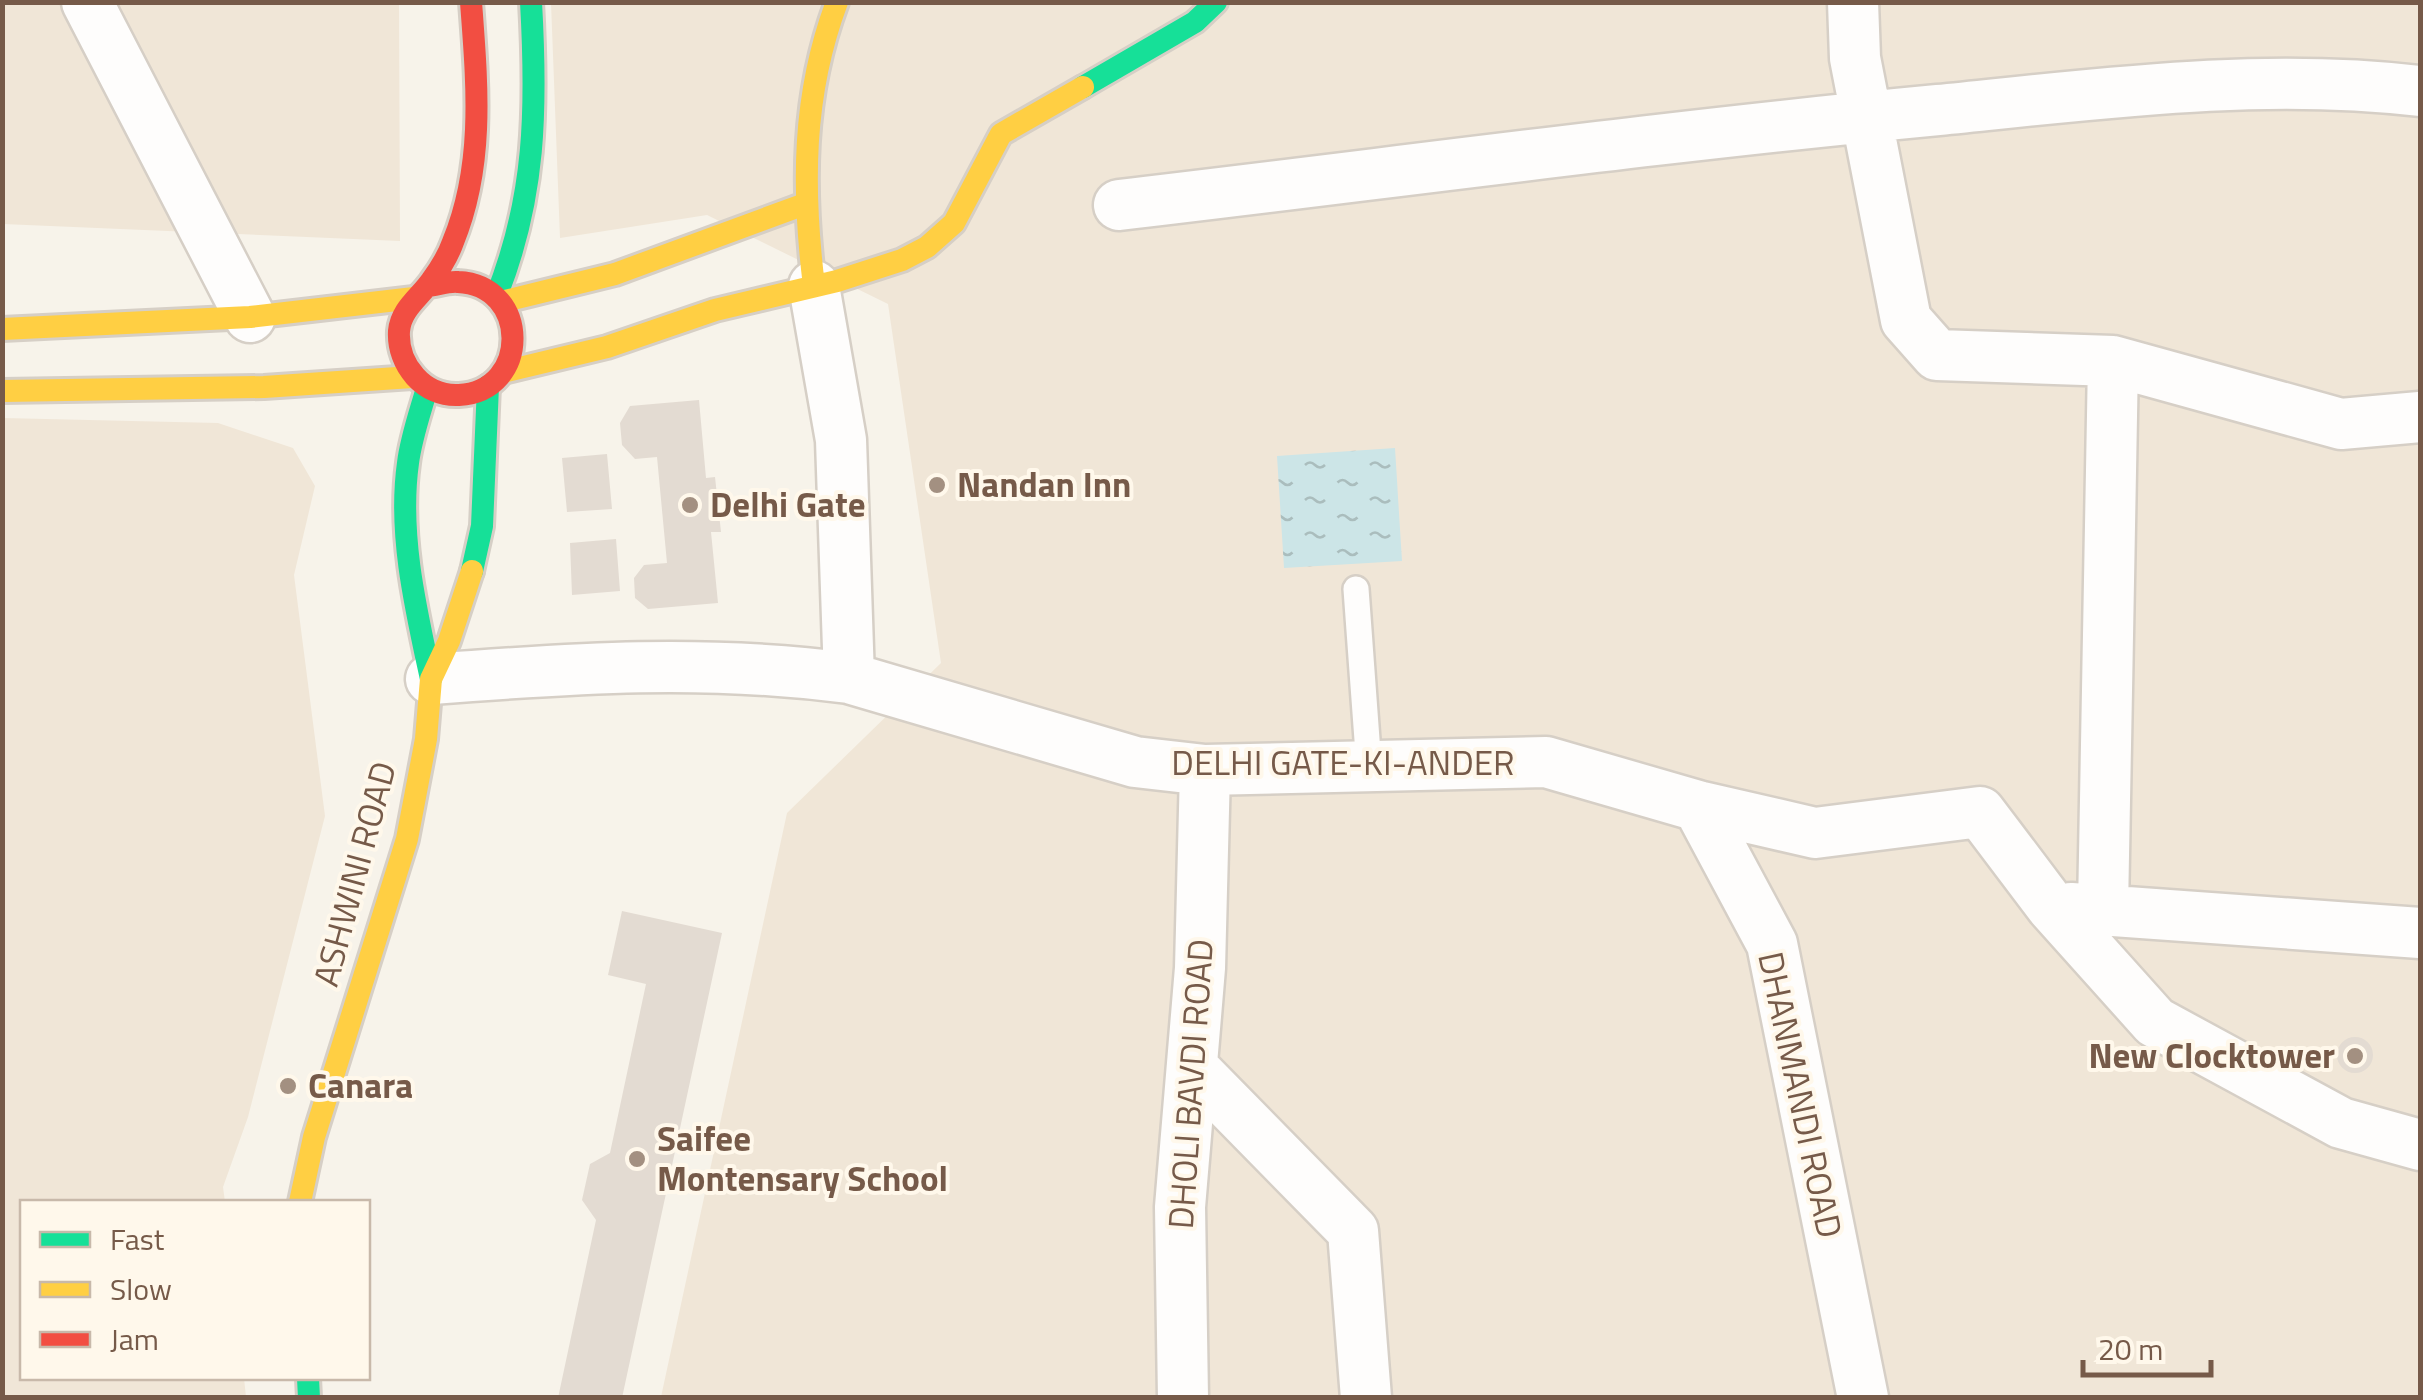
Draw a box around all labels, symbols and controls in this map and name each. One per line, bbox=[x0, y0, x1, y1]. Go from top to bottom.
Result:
place label: Nandan Inn bbox=[957, 457, 1131, 511]
marker: Nandan Inn bbox=[926, 474, 948, 496]
place label: Delhi Gate bbox=[710, 477, 866, 531]
marker: Delhi Gate bbox=[679, 494, 701, 516]
street label: DELHI GATE-KI-ANDER bbox=[1171, 735, 1515, 789]
street label: ASHWINI ROAD bbox=[298, 755, 410, 992]
street label: DHOLI BAVDI ROAD bbox=[1153, 937, 1227, 1231]
street label: DHANMANDI ROAD bbox=[1744, 947, 1858, 1243]
place label: New Clocktower bbox=[2088, 1028, 2335, 1082]
marker: New Clocktower bbox=[2344, 1045, 2366, 1067]
place label: Canara bbox=[308, 1058, 413, 1112]
marker: Canara bbox=[277, 1075, 299, 1097]
place label: Saifee Montensary School bbox=[657, 1111, 948, 1205]
marker: Saifee Montensary School bbox=[626, 1148, 648, 1170]
legend bbox=[20, 1200, 370, 1380]
text: Fast bbox=[110, 1216, 165, 1262]
text: Slow bbox=[110, 1266, 172, 1312]
scale bar bbox=[2083, 1315, 2210, 1377]
text: Jam bbox=[110, 1316, 159, 1362]
text: 20 m bbox=[2098, 1326, 2163, 1372]

